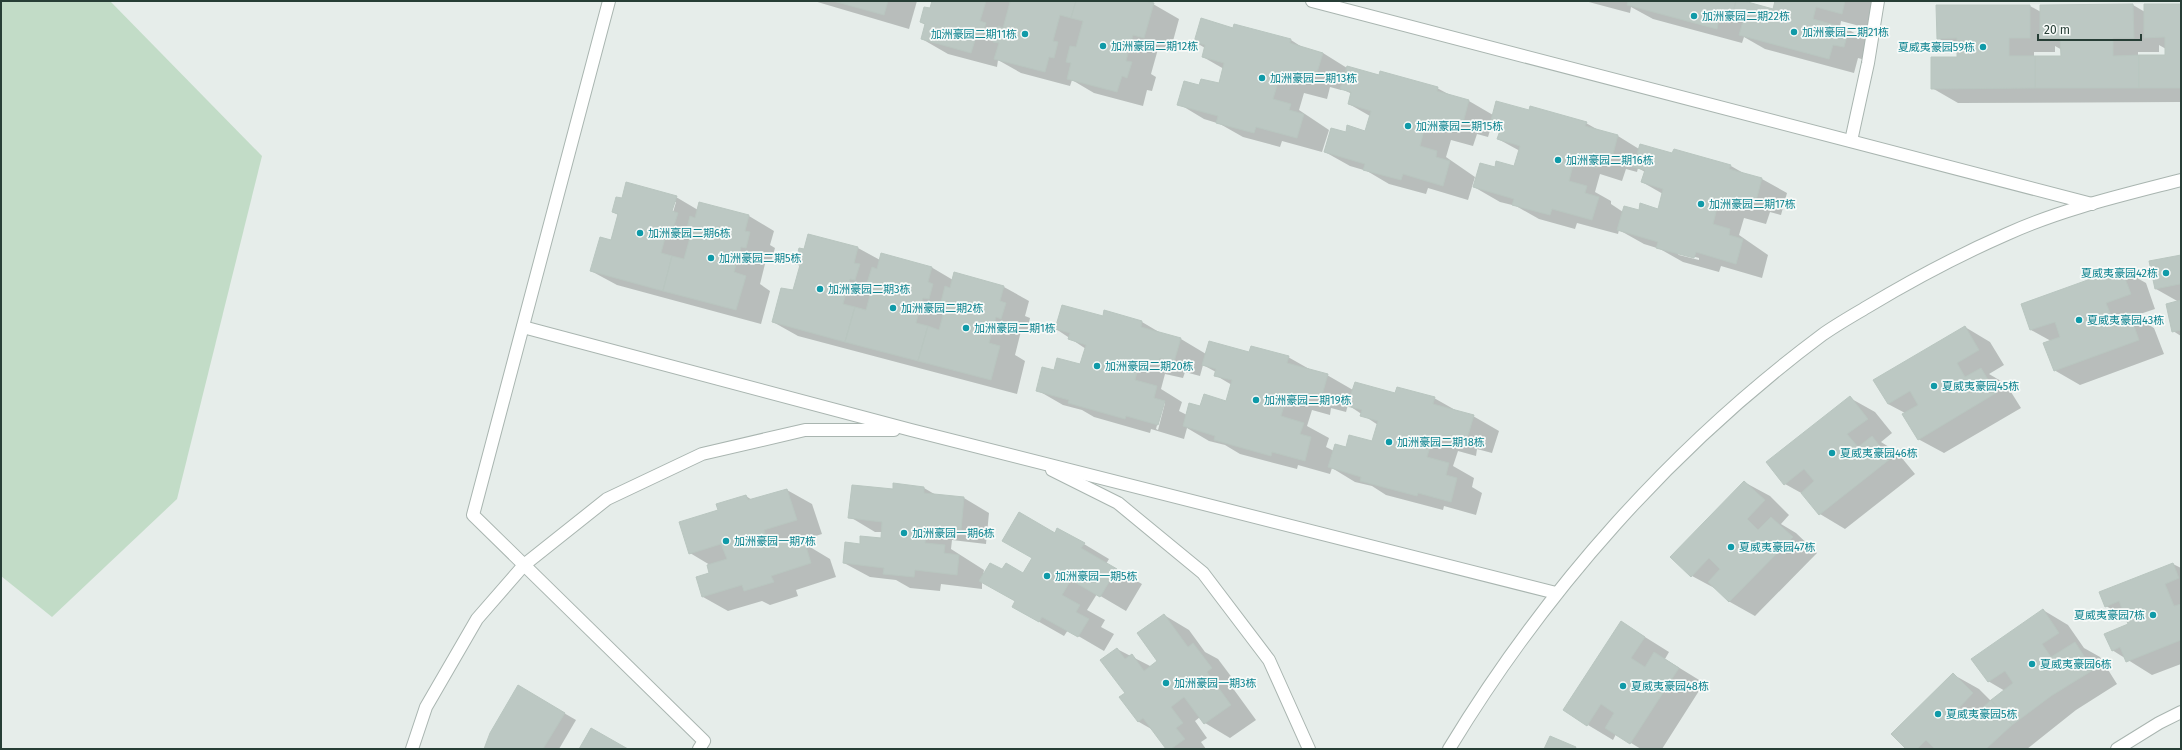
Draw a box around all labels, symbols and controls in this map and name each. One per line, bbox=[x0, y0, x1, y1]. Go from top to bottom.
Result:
place label: 加洲豪园二期22栋 bbox=[1702, 10, 1790, 23]
marker: 加洲豪园二期22栋 bbox=[1689, 11, 1699, 21]
scale bar bbox=[2038, 16, 2141, 42]
text: 20 m bbox=[2044, 23, 2070, 37]
place label: 加洲豪园二期21栋 bbox=[1802, 26, 1889, 39]
marker: 加洲豪园二期21栋 bbox=[1789, 27, 1799, 37]
place label: 加洲豪园二期11栋 bbox=[931, 28, 1017, 41]
marker: 加洲豪园二期11栋 bbox=[1020, 29, 1030, 39]
place label: 加洲豪园二期12栋 bbox=[1111, 40, 1198, 53]
marker: 加洲豪园二期12栋 bbox=[1098, 41, 1108, 51]
place label: 夏威夷豪园59栋 bbox=[1898, 41, 1975, 54]
marker: 夏威夷豪园59栋 bbox=[1978, 42, 1988, 52]
place label: 加洲豪园二期13栋 bbox=[1270, 72, 1357, 85]
marker: 加洲豪园二期13栋 bbox=[1257, 73, 1267, 83]
place label: 加洲豪园二期15栋 bbox=[1416, 120, 1503, 133]
marker: 加洲豪园二期15栋 bbox=[1403, 121, 1413, 131]
place label: 加洲豪园二期16栋 bbox=[1566, 154, 1654, 167]
marker: 加洲豪园二期16栋 bbox=[1553, 155, 1563, 165]
place label: 加洲豪园二期17栋 bbox=[1709, 198, 1796, 211]
marker: 加洲豪园二期17栋 bbox=[1696, 199, 1706, 209]
place label: 加洲豪园二期6栋 bbox=[648, 227, 731, 240]
marker: 加洲豪园二期6栋 bbox=[635, 228, 645, 238]
place label: 加洲豪园二期5栋 bbox=[719, 252, 802, 265]
marker: 加洲豪园二期5栋 bbox=[706, 253, 716, 263]
place label: 夏威夷豪园42栋 bbox=[2081, 267, 2158, 280]
marker: 夏威夷豪园42栋 bbox=[2161, 268, 2171, 278]
place label: 加洲豪园二期3栋 bbox=[828, 283, 911, 296]
marker: 加洲豪园二期3栋 bbox=[815, 284, 825, 294]
place label: 加洲豪园二期2栋 bbox=[901, 302, 983, 315]
marker: 加洲豪园二期2栋 bbox=[888, 303, 898, 313]
place label: 夏威夷豪园43栋 bbox=[2087, 314, 2164, 327]
marker: 夏威夷豪园43栋 bbox=[2074, 315, 2084, 325]
place label: 加洲豪园二期1栋 bbox=[974, 322, 1056, 335]
marker: 加洲豪园二期1栋 bbox=[961, 323, 971, 333]
place label: 加洲豪园二期20栋 bbox=[1105, 360, 1194, 373]
marker: 加洲豪园二期20栋 bbox=[1092, 361, 1102, 371]
place label: 夏威夷豪园45栋 bbox=[1942, 380, 2019, 393]
marker: 夏威夷豪园45栋 bbox=[1929, 381, 1939, 391]
place label: 加洲豪园二期19栋 bbox=[1264, 394, 1352, 407]
marker: 加洲豪园二期19栋 bbox=[1251, 395, 1261, 405]
place label: 加洲豪园二期18栋 bbox=[1397, 436, 1485, 449]
marker: 加洲豪园二期18栋 bbox=[1384, 437, 1394, 447]
place label: 夏威夷豪园46栋 bbox=[1840, 447, 1918, 460]
marker: 夏威夷豪园46栋 bbox=[1827, 448, 1837, 458]
place label: 加洲豪园一期6栋 bbox=[912, 527, 995, 540]
marker: 加洲豪园一期6栋 bbox=[899, 528, 909, 538]
place label: 加洲豪园一期7栋 bbox=[734, 535, 816, 548]
marker: 加洲豪园一期7栋 bbox=[721, 536, 731, 546]
place label: 夏威夷豪园47栋 bbox=[1739, 541, 1815, 554]
marker: 夏威夷豪园47栋 bbox=[1726, 542, 1736, 552]
place label: 加洲豪园一期5栋 bbox=[1055, 570, 1138, 583]
marker: 加洲豪园一期5栋 bbox=[1042, 571, 1052, 581]
place label: 夏威夷豪园7栋 bbox=[2074, 609, 2145, 622]
marker: 夏威夷豪园7栋 bbox=[2148, 610, 2158, 620]
place label: 夏威夷豪园6栋 bbox=[2040, 658, 2112, 671]
marker: 夏威夷豪园6栋 bbox=[2027, 659, 2037, 669]
place label: 加洲豪园一期3栋 bbox=[1174, 677, 1257, 690]
marker: 加洲豪园一期3栋 bbox=[1161, 678, 1171, 688]
place label: 夏威夷豪园48栋 bbox=[1631, 680, 1709, 693]
marker: 夏威夷豪园48栋 bbox=[1618, 681, 1628, 691]
place label: 夏威夷豪园5栋 bbox=[1946, 708, 2018, 721]
marker: 夏威夷豪园5栋 bbox=[1933, 709, 1943, 719]

